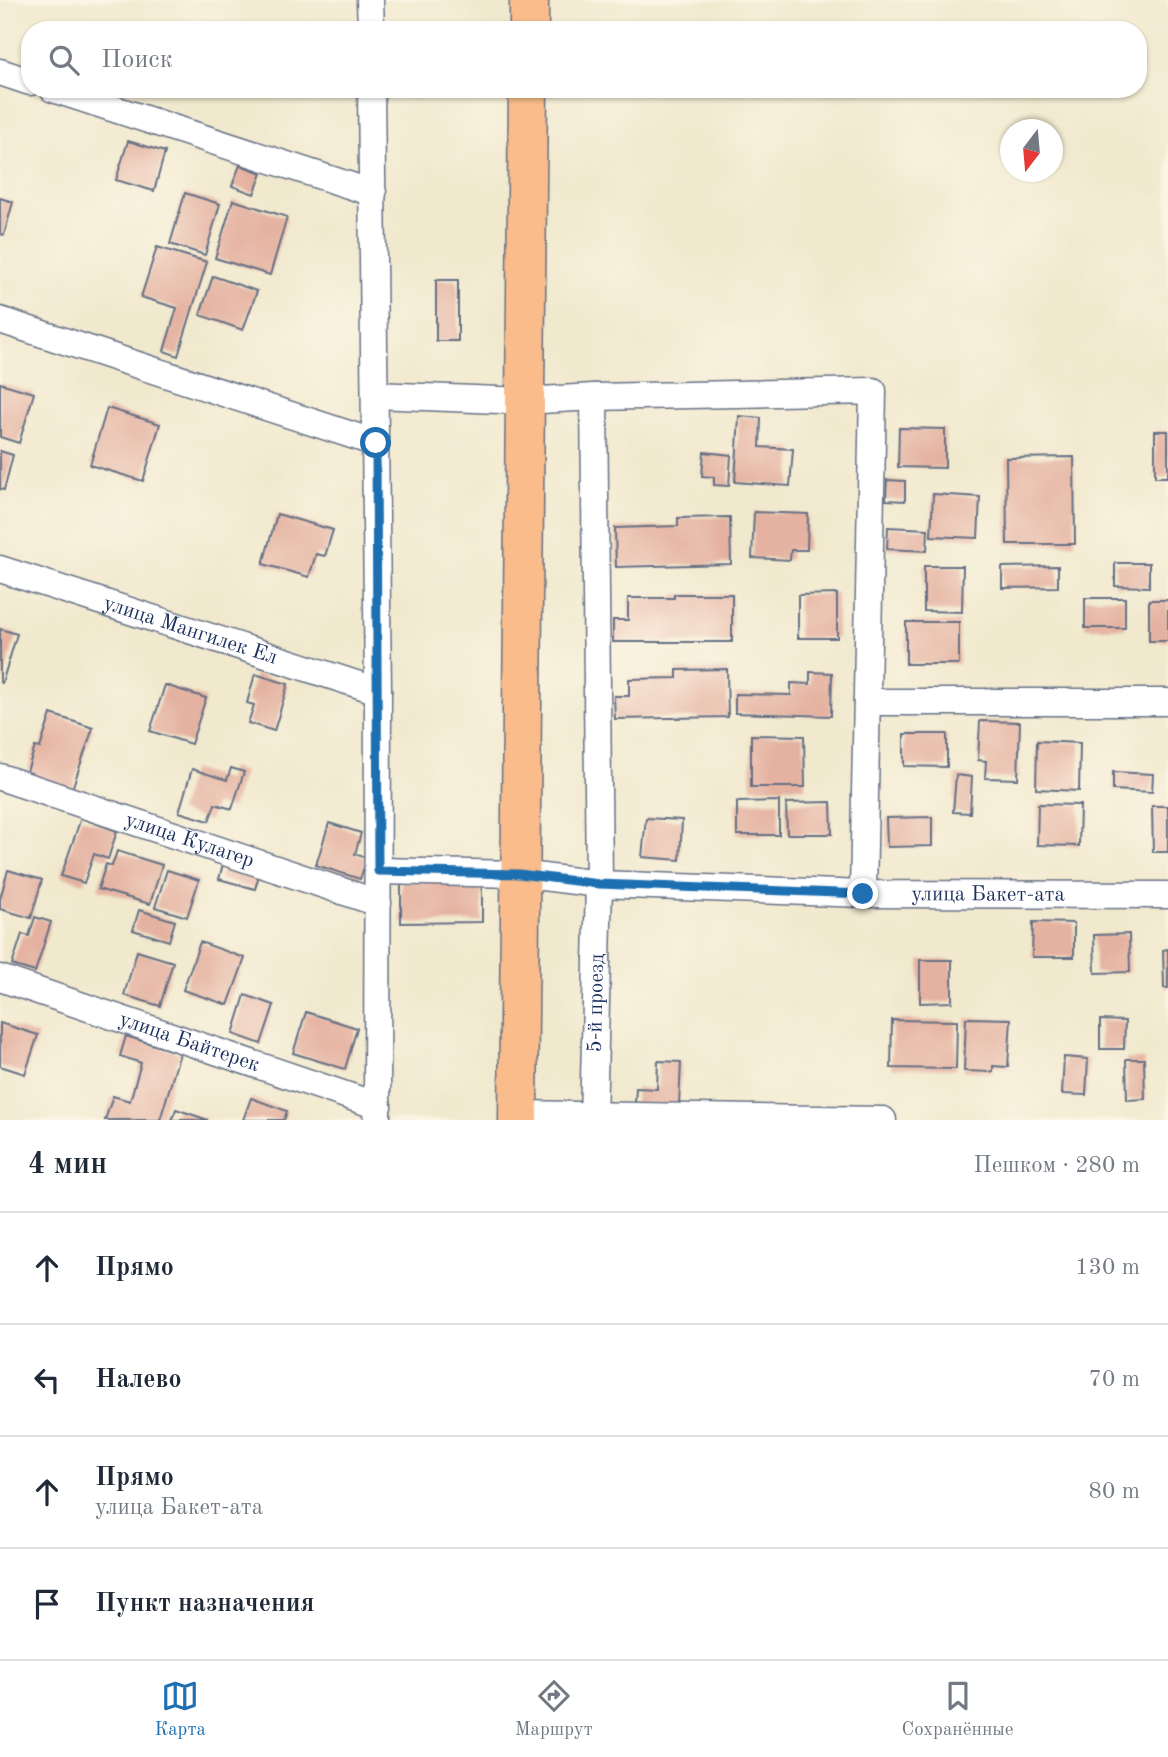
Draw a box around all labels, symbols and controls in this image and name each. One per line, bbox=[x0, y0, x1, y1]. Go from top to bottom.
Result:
search box bbox=[21, 21, 1147, 98]
icon: search bbox=[45, 41, 83, 79]
text: Поиск bbox=[101, 47, 173, 73]
north arrow bbox=[1000, 119, 1063, 182]
route start bbox=[360, 427, 391, 458]
street label: улица Мангилек Ел bbox=[101, 593, 280, 668]
street label: улица Кулагер bbox=[123, 809, 257, 871]
route end bbox=[847, 878, 878, 909]
street label: улица Бакет-ата bbox=[911, 884, 1065, 905]
street label: 5-й проезд bbox=[584, 953, 608, 1053]
street label: улица Байтерек bbox=[116, 1009, 263, 1076]
text: 4 мин bbox=[28, 1150, 107, 1180]
text: Пешком · 280 m bbox=[974, 1154, 1140, 1177]
icon: ahead bbox=[28, 1249, 66, 1287]
text: Прямо bbox=[95, 1255, 174, 1281]
text: 130 m bbox=[1075, 1256, 1140, 1279]
icon: left bbox=[28, 1361, 66, 1399]
text: Налево bbox=[95, 1367, 182, 1393]
text: 70 m bbox=[1089, 1368, 1140, 1391]
text: Прямо bbox=[95, 1465, 174, 1491]
icon: ahead bbox=[28, 1473, 66, 1511]
text: 80 m bbox=[1089, 1480, 1140, 1503]
text: улица Бакет-ата bbox=[95, 1496, 263, 1519]
icon: arrive bbox=[28, 1585, 66, 1623]
text: Пункт назначения bbox=[95, 1591, 314, 1617]
tab: Карта bbox=[154, 1677, 206, 1742]
tab: Маршрут bbox=[515, 1677, 593, 1742]
tab: Сохранённые bbox=[902, 1677, 1014, 1742]

